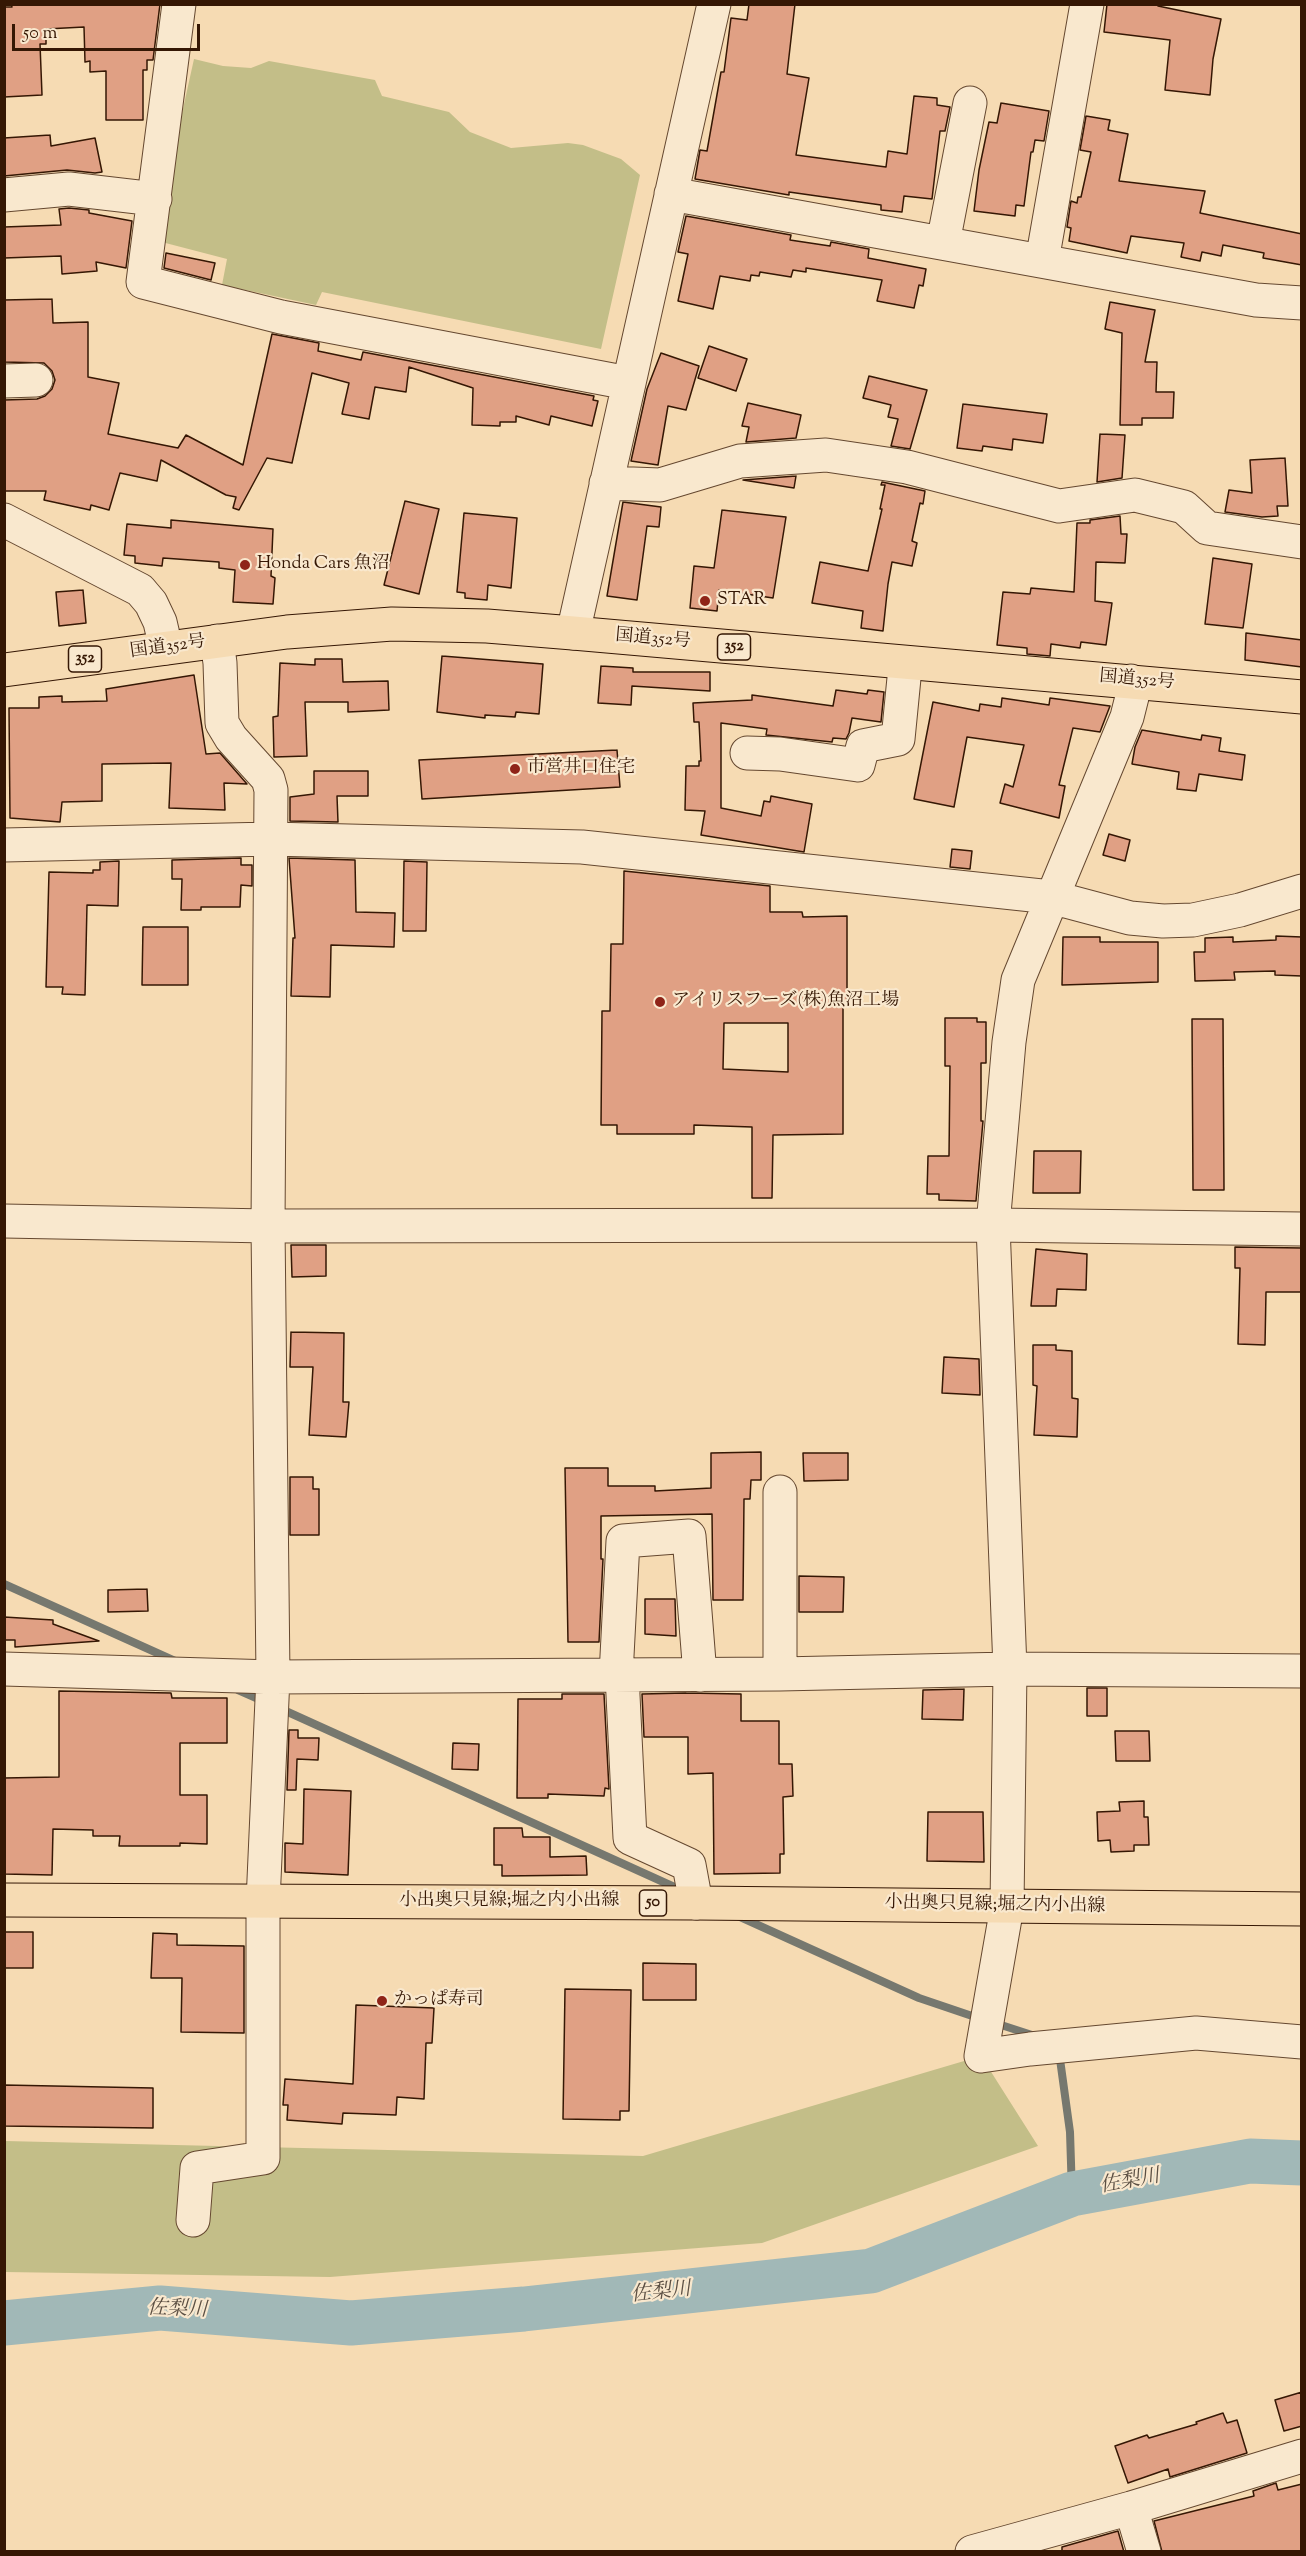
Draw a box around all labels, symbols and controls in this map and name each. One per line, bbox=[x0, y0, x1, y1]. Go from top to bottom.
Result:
scale bar bbox=[15, 12, 202, 50]
text: 50 m bbox=[23, 21, 57, 47]
place label: Honda Cars 魚沼 bbox=[257, 554, 390, 576]
marker: Honda Cars 魚沼 bbox=[238, 558, 252, 572]
place label: STAR bbox=[717, 590, 766, 612]
marker: STAR bbox=[698, 594, 712, 608]
street label: 国道352号 bbox=[614, 626, 692, 654]
street label: 国道352号 bbox=[129, 632, 207, 664]
road number: 352 bbox=[718, 634, 750, 660]
road number: 352 bbox=[68, 646, 101, 672]
street label: 国道352号 bbox=[1098, 667, 1176, 695]
place label: 市営井口住宅 bbox=[527, 758, 635, 780]
marker: 市営井口住宅 bbox=[508, 762, 522, 776]
place label: アイリスフーズ(株)魚沼工場 bbox=[672, 991, 899, 1013]
marker: アイリスフーズ(株)魚沼工場 bbox=[653, 995, 667, 1009]
road number: 50 bbox=[640, 1890, 666, 1916]
street label: 小出奥只見線;堀之内小出線 bbox=[399, 1891, 619, 1913]
street label: 小出奥只見線;堀之内小出線 bbox=[884, 1893, 1106, 1919]
place label: かっぱ寿司 bbox=[394, 1990, 484, 2012]
marker: かっぱ寿司 bbox=[375, 1994, 389, 2008]
water label: 佐梨川 bbox=[1098, 2166, 1162, 2200]
water label: 佐梨川 bbox=[630, 2279, 692, 2309]
water label: 佐梨川 bbox=[147, 2298, 207, 2324]

